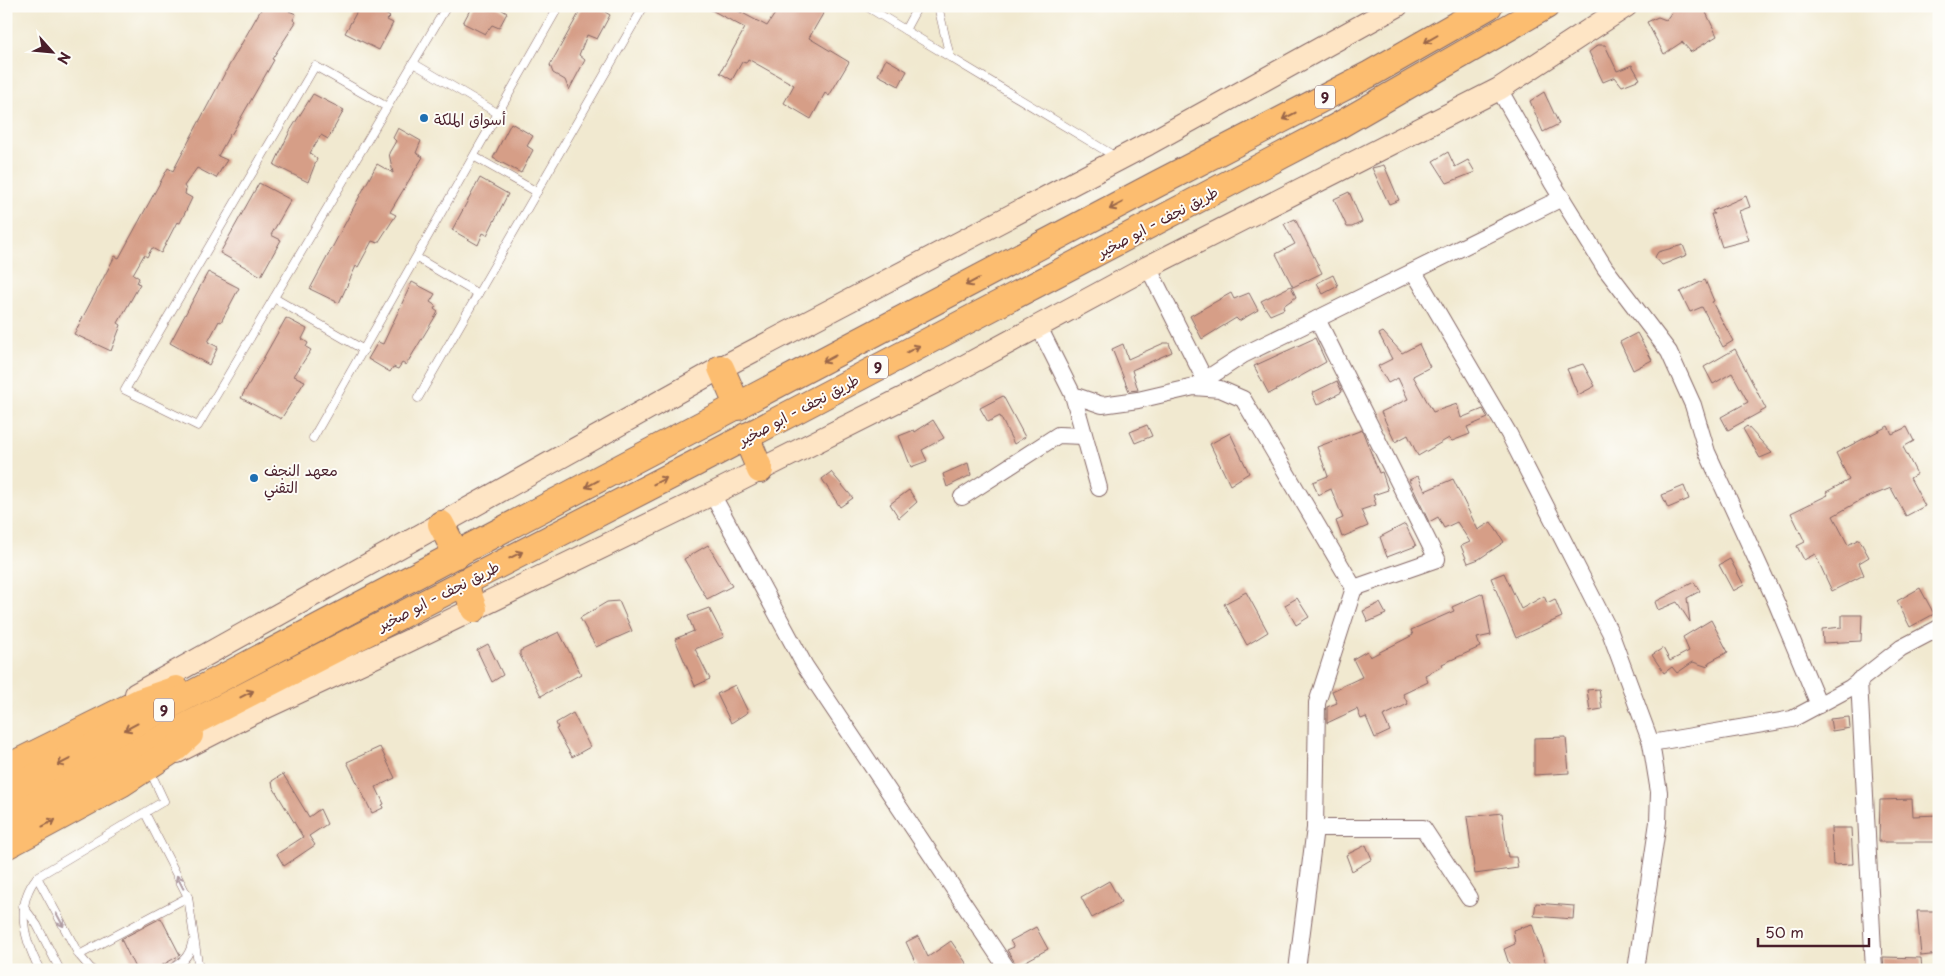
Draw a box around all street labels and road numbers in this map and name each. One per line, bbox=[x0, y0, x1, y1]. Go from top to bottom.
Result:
road number: 9 bbox=[1315, 85, 1335, 108]
street label: طريق نجف - ابو صخير bbox=[1090, 179, 1222, 264]
road number: 9 bbox=[868, 356, 888, 378]
street label: طريق نجف - ابو صخير bbox=[731, 367, 863, 452]
street label: طريق نجف - ابو صخير bbox=[371, 554, 503, 637]
road number: 9 bbox=[154, 698, 174, 722]

